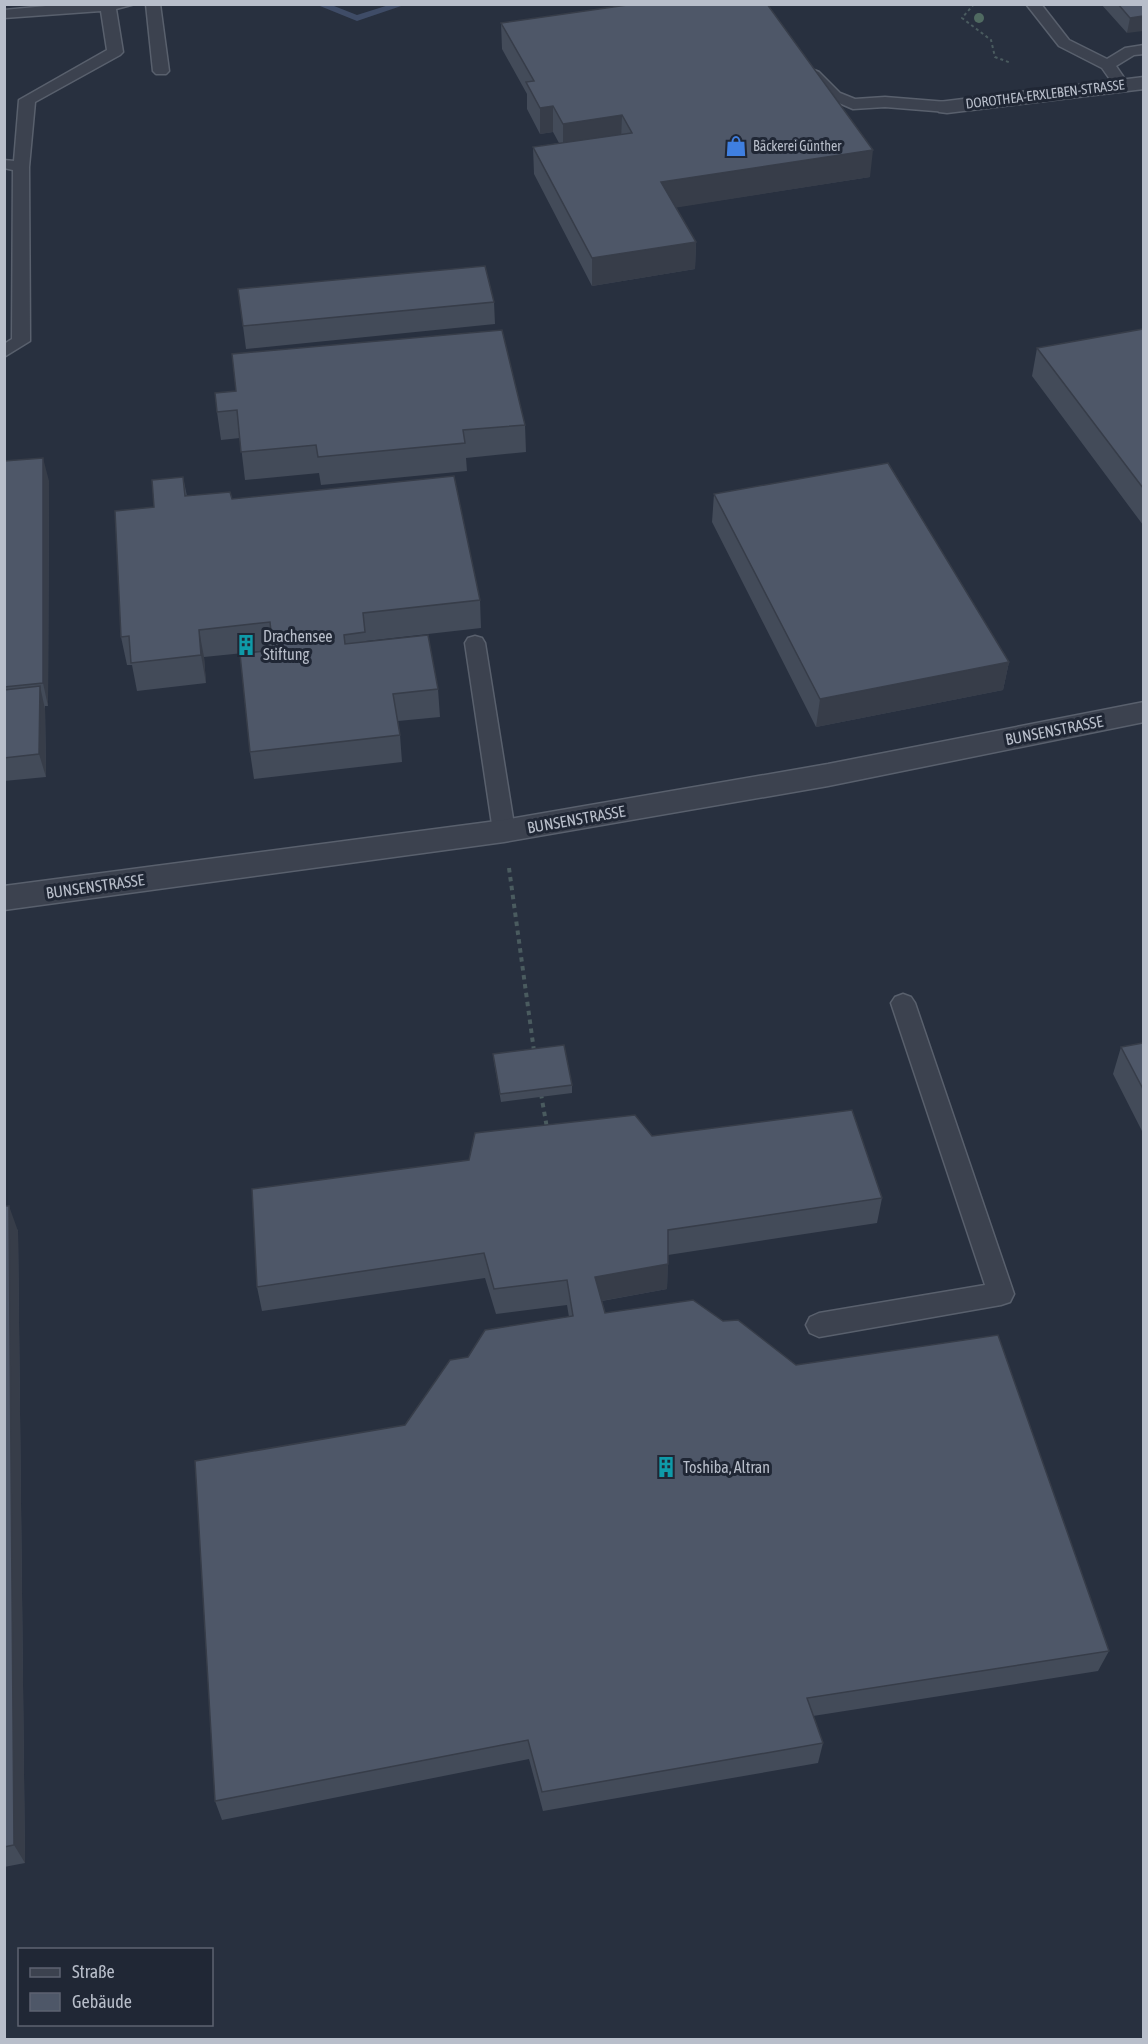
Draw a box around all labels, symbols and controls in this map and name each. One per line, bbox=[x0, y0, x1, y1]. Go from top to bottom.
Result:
street label: DOROTHEA-ERXLEBEN-STRASSE bbox=[965, 76, 1125, 112]
shop icon: Bäckerei Günther bbox=[724, 134, 748, 158]
place label: Bäckerei Günther bbox=[753, 138, 842, 154]
place label: Drachensee Stiftung bbox=[263, 627, 333, 664]
building icon: Drachensee Stiftung bbox=[234, 633, 258, 657]
street label: BUNSENSTRASSE bbox=[1004, 712, 1105, 748]
street label: BUNSENSTRASSE bbox=[526, 801, 627, 836]
street label: BUNSENSTRASSE bbox=[45, 870, 146, 902]
building icon: Toshiba, Altran bbox=[654, 1455, 678, 1479]
place label: Toshiba, Altran bbox=[683, 1458, 770, 1476]
legend bbox=[18, 1948, 213, 2026]
text: Straße bbox=[72, 1961, 115, 1982]
text: Gebäude bbox=[72, 1991, 132, 2012]

